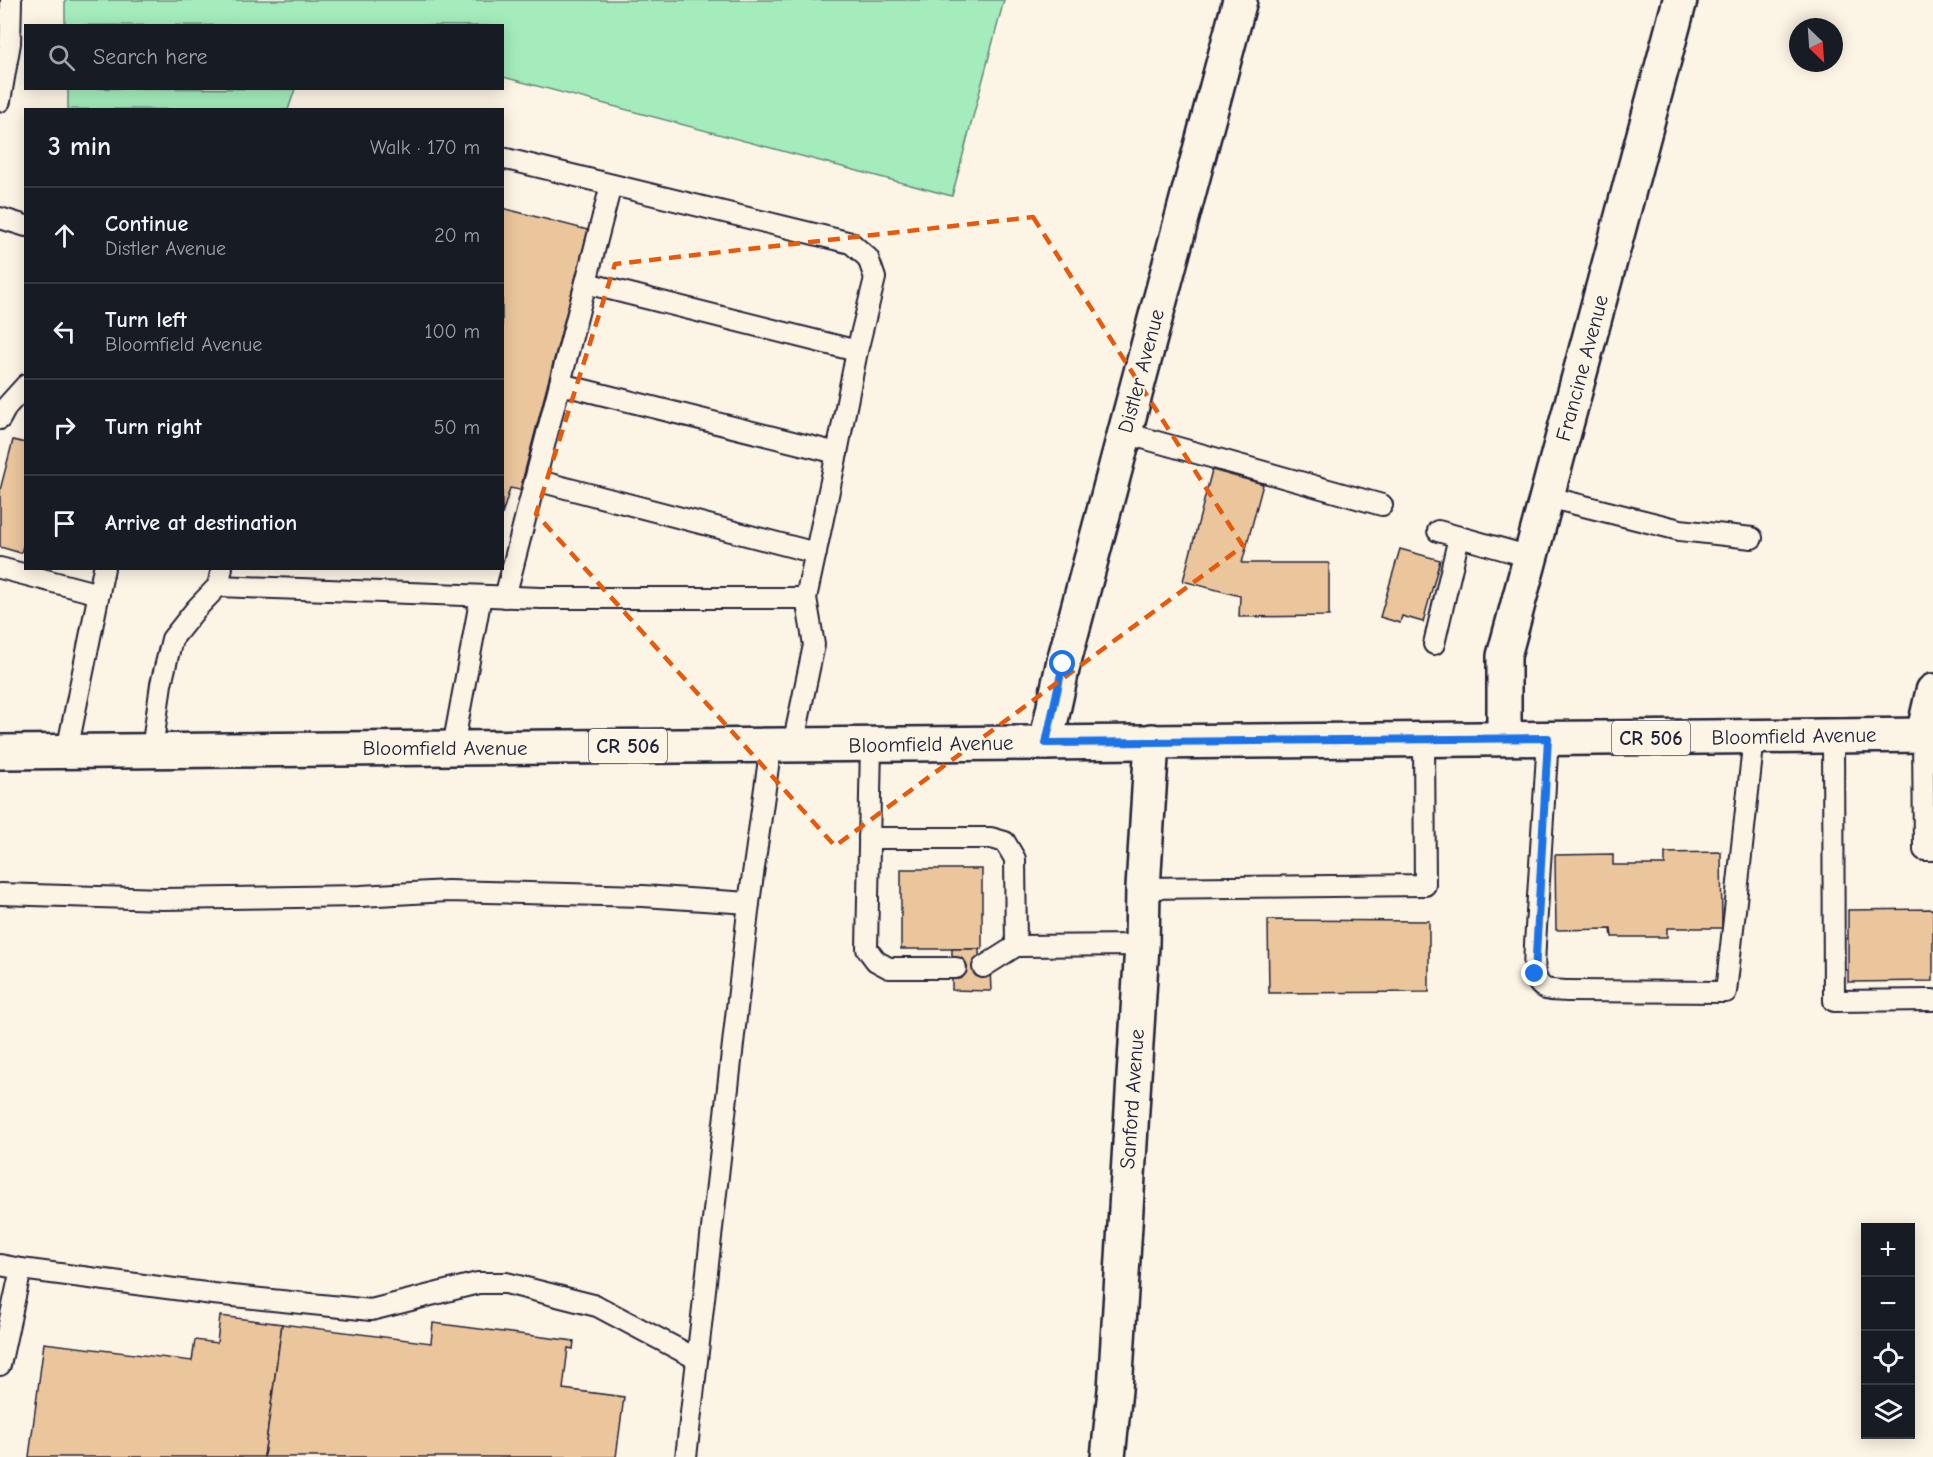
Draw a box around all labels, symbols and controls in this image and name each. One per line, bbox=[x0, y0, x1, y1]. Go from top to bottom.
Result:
north arrow bbox=[1789, 18, 1843, 72]
search box bbox=[24, 24, 504, 90]
icon: search bbox=[45, 41, 78, 74]
text: Search here bbox=[93, 44, 208, 70]
text: 3 min bbox=[48, 132, 111, 162]
text: Walk · 170 m bbox=[370, 136, 480, 159]
text: Continue bbox=[105, 211, 188, 237]
icon: ahead bbox=[48, 219, 81, 252]
text: 20 m bbox=[434, 224, 480, 247]
text: Distler Avenue bbox=[105, 237, 226, 260]
street label: Francine Avenue bbox=[1551, 292, 1613, 444]
street label: Distler Avenue bbox=[1113, 306, 1169, 436]
text: Turn left bbox=[105, 307, 187, 333]
icon: left bbox=[48, 315, 81, 348]
text: 100 m bbox=[425, 320, 480, 343]
text: Bloomfield Avenue bbox=[105, 333, 262, 356]
icon: right bbox=[48, 411, 81, 444]
text: Turn right bbox=[105, 414, 202, 440]
text: 50 m bbox=[434, 416, 480, 439]
icon: arrive bbox=[48, 507, 81, 540]
text: Arrive at destination bbox=[105, 510, 297, 536]
route start bbox=[1049, 650, 1075, 676]
road number: CR 506 bbox=[1612, 721, 1690, 755]
street label: Bloomfield Avenue bbox=[1711, 723, 1877, 749]
road number: CR 506 bbox=[589, 729, 667, 763]
street label: Bloomfield Avenue bbox=[848, 731, 1014, 757]
street label: Bloomfield Avenue bbox=[362, 736, 528, 760]
route end bbox=[1521, 960, 1547, 986]
street label: Sanford Avenue bbox=[1115, 1028, 1149, 1170]
map controls bbox=[1861, 1223, 1915, 1439]
button: + bbox=[1861, 1223, 1915, 1277]
button: − bbox=[1861, 1277, 1915, 1331]
button: locate bbox=[1861, 1331, 1915, 1385]
button: layers bbox=[1861, 1385, 1915, 1439]

